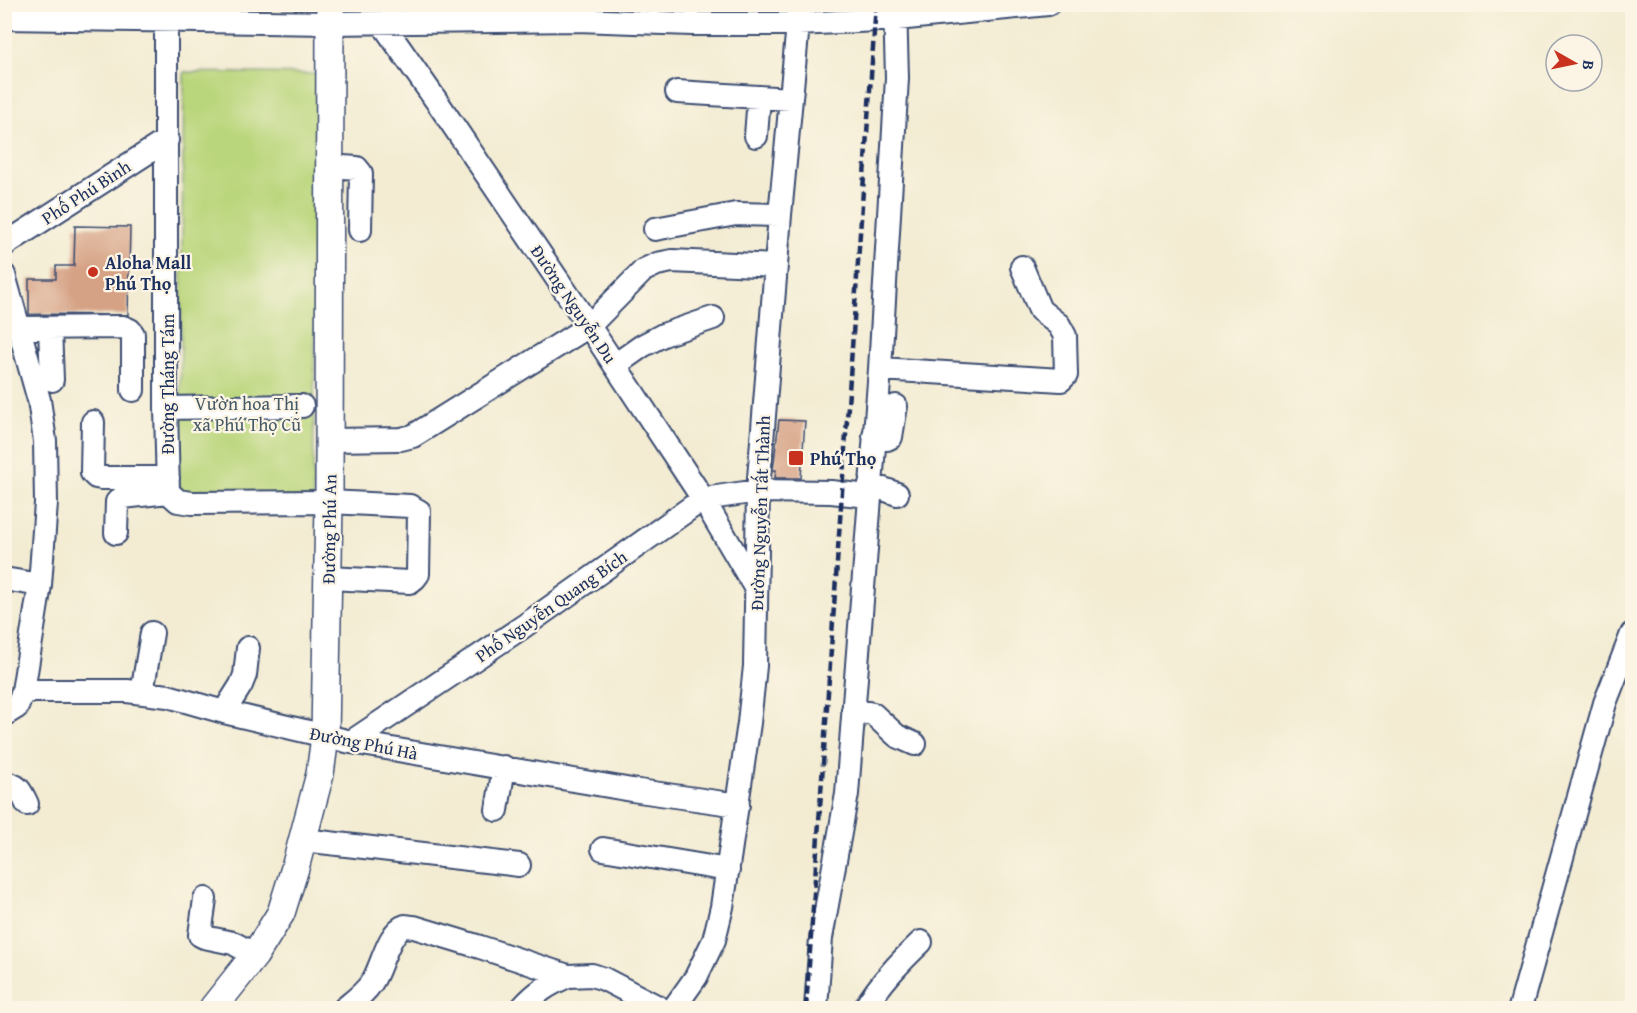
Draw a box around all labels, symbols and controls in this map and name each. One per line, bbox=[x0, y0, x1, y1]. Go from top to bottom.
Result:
north arrow bbox=[1544, 33, 1604, 93]
text: B bbox=[1576, 59, 1601, 72]
street label: Phố Phú Bình bbox=[36, 153, 136, 231]
street label: Đường Nguyễn Du bbox=[524, 239, 624, 369]
place label: Aloha Mall Phú Thọ bbox=[105, 249, 192, 297]
marker: Aloha Mall Phú Thọ bbox=[86, 265, 100, 279]
street label: Đường Tháng Tám bbox=[154, 314, 181, 454]
park label: Vườn hoa Thị xã Phú Thọ Cũ bbox=[193, 390, 301, 438]
street label: Đường Nguyễn Tất Thành bbox=[743, 415, 777, 611]
place label: Phú Thọ bbox=[810, 445, 877, 472]
marker: Phú Thọ bbox=[787, 449, 805, 467]
street label: Đường Phú An bbox=[315, 474, 343, 584]
street label: Phố Nguyễn Quang Bích bbox=[469, 543, 633, 669]
street label: Đường Phú Hà bbox=[308, 719, 421, 767]

